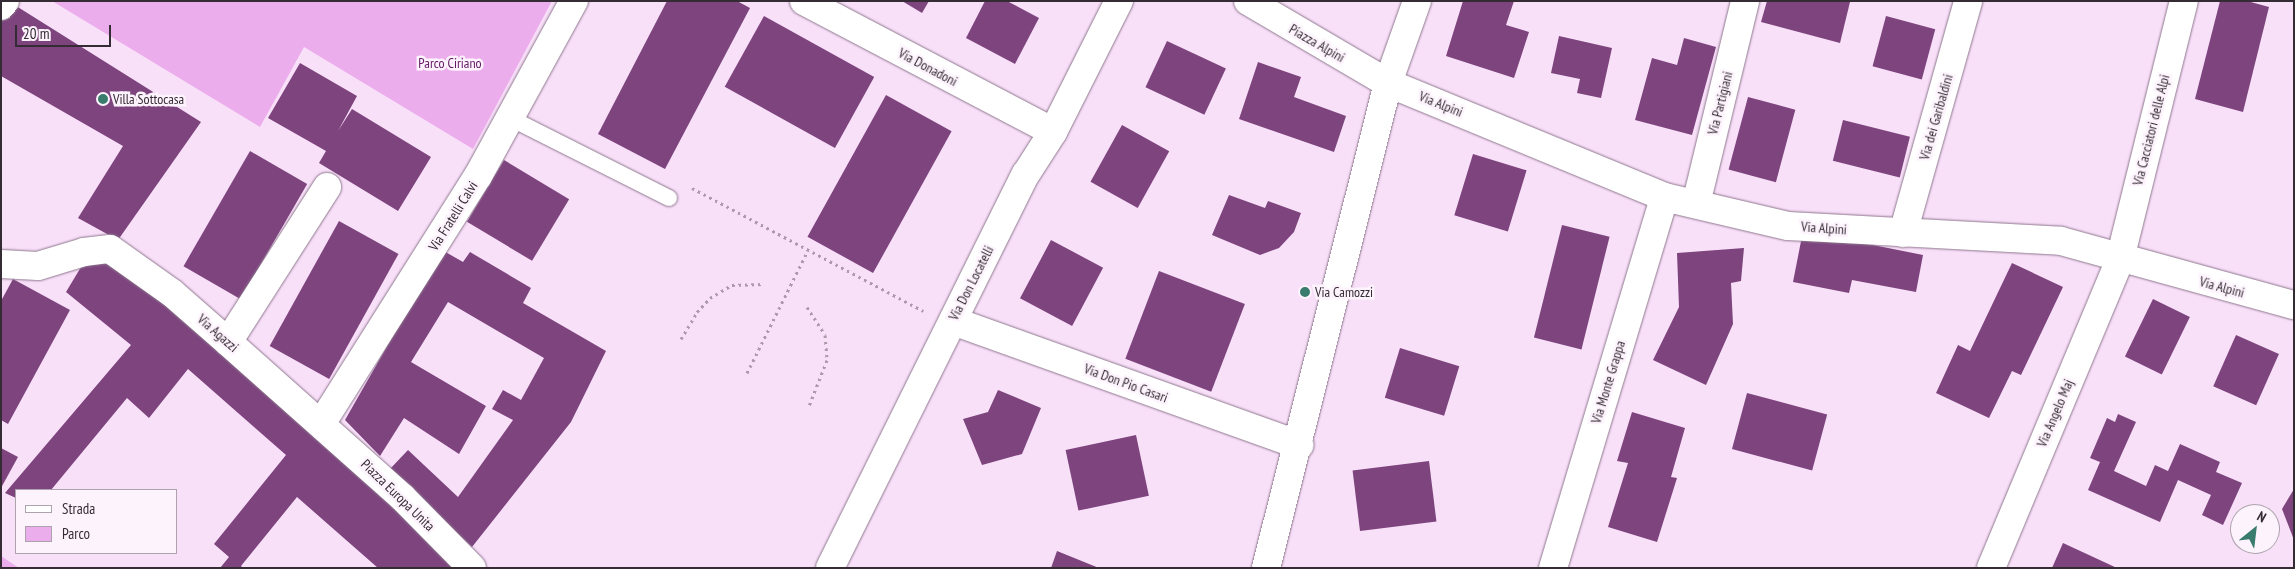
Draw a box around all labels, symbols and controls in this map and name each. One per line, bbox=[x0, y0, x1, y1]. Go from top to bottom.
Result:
scale bar bbox=[18, 15, 114, 47]
street label: Piazza Alpini bbox=[1286, 20, 1348, 66]
text: 20 m bbox=[23, 24, 49, 43]
street label: Via Donadoni bbox=[896, 44, 960, 90]
park label: Parco Ciriano bbox=[418, 55, 482, 71]
street label: Via Partigiani bbox=[1704, 70, 1736, 136]
street label: Via dei Garibaldini bbox=[1916, 72, 1956, 162]
street label: Via Cacciatori delle Alpi bbox=[2129, 73, 2173, 187]
street label: Via Alpini bbox=[1416, 88, 1466, 120]
place label: Villa Sottocasa bbox=[113, 91, 184, 107]
marker: Villa Sottocasa bbox=[97, 93, 109, 105]
street label: Via Fratelli Calvi bbox=[425, 178, 481, 254]
street label: Via Alpini bbox=[1800, 218, 1848, 238]
street label: Via Don Locatelli bbox=[945, 243, 997, 323]
street label: Via Alpini bbox=[2197, 273, 2247, 301]
place label: Via Camozzi bbox=[1315, 284, 1373, 300]
marker: Via Camozzi bbox=[1299, 286, 1311, 298]
street label: Via Agazzi bbox=[194, 310, 242, 356]
street label: Via Monte Grappa bbox=[1587, 339, 1629, 425]
street label: Via Don Pio Casari bbox=[1082, 360, 1170, 406]
street label: Via Angelo Maj bbox=[2033, 376, 2077, 450]
street label: Piazza Europa Unita bbox=[358, 456, 438, 534]
legend bbox=[15, 489, 178, 554]
text: Strada bbox=[62, 499, 95, 518]
north arrow bbox=[2230, 504, 2280, 554]
text: N bbox=[2254, 507, 2269, 526]
text: Parco bbox=[62, 524, 90, 543]

